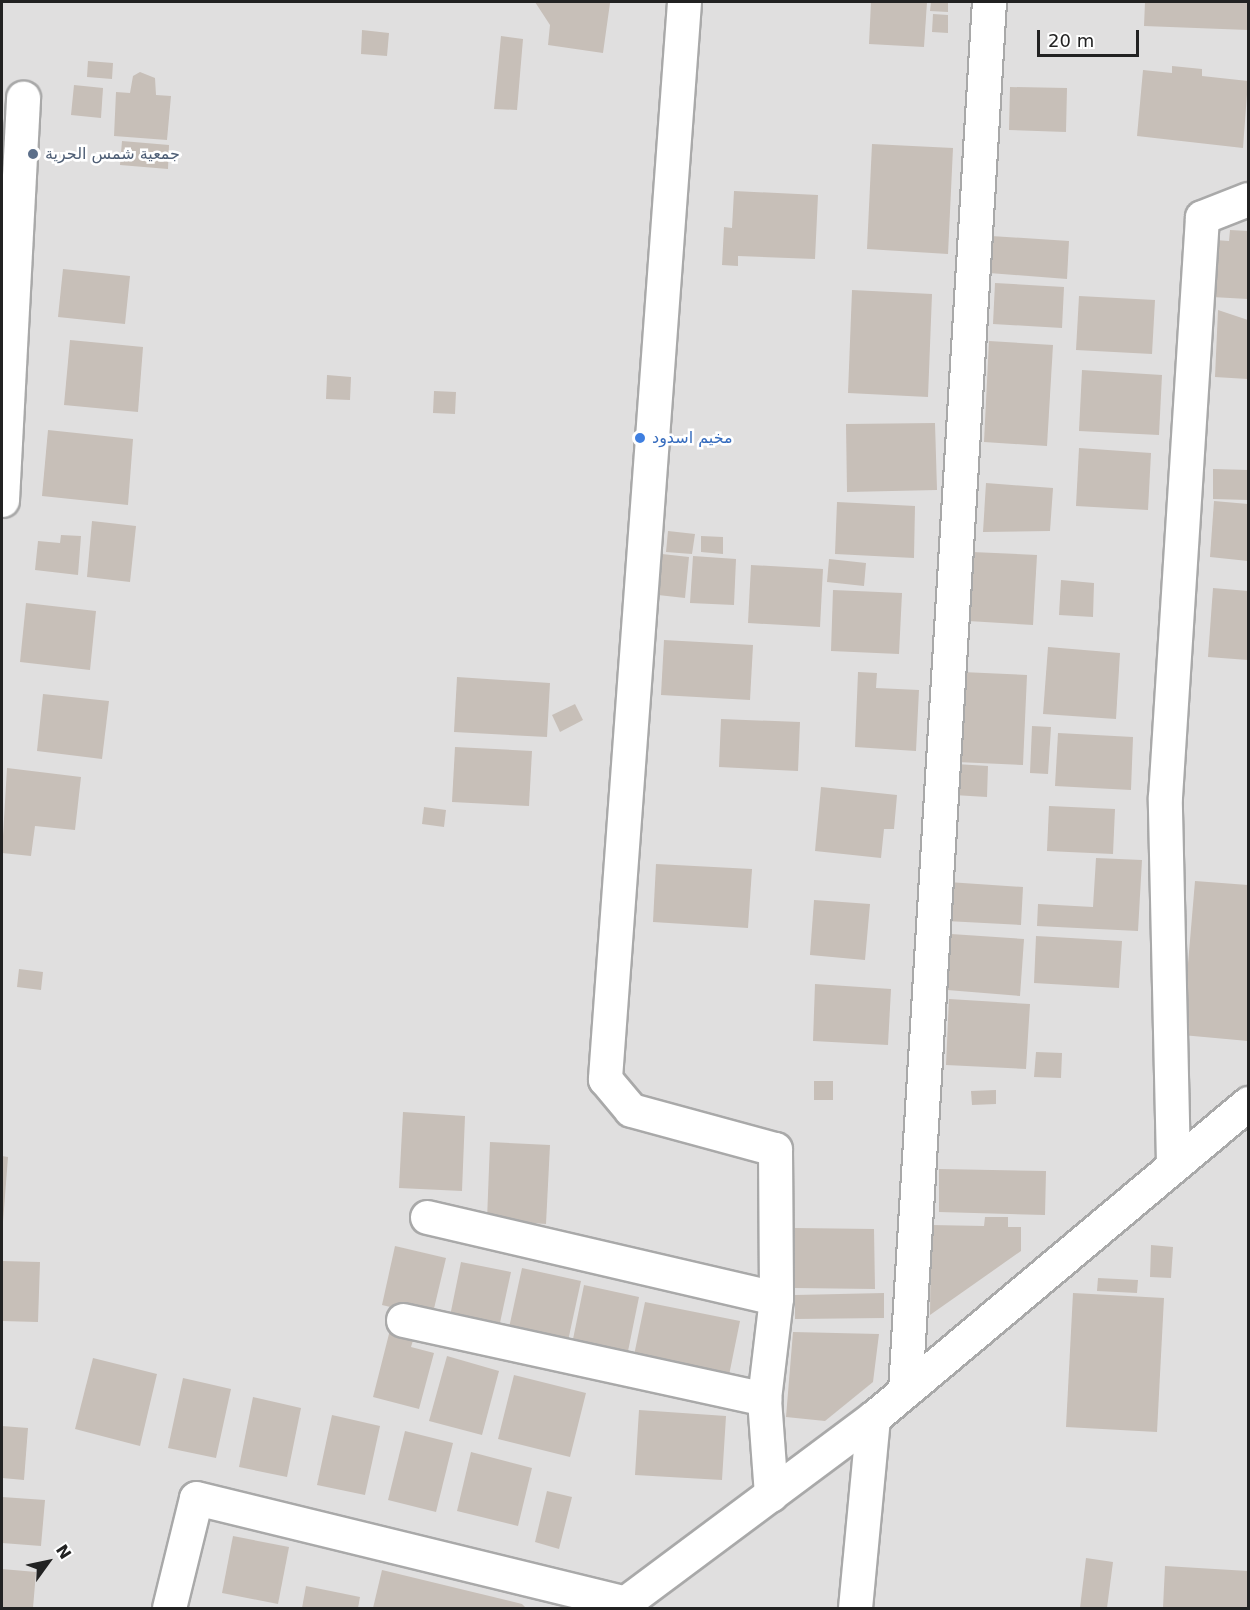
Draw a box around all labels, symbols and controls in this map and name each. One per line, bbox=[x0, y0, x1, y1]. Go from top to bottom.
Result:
scale bar bbox=[1040, 18, 1142, 56]
text: 20 m bbox=[1048, 30, 1094, 51]
place label: جمعية شمس الحرية bbox=[45, 144, 180, 164]
marker: جمعية شمس الحرية bbox=[26, 147, 40, 161]
place label: مخيم اسدود bbox=[652, 428, 733, 448]
marker: مخيم اسدود bbox=[633, 431, 647, 445]
north arrow bbox=[18, 1532, 78, 1592]
text: N bbox=[52, 1541, 75, 1563]

